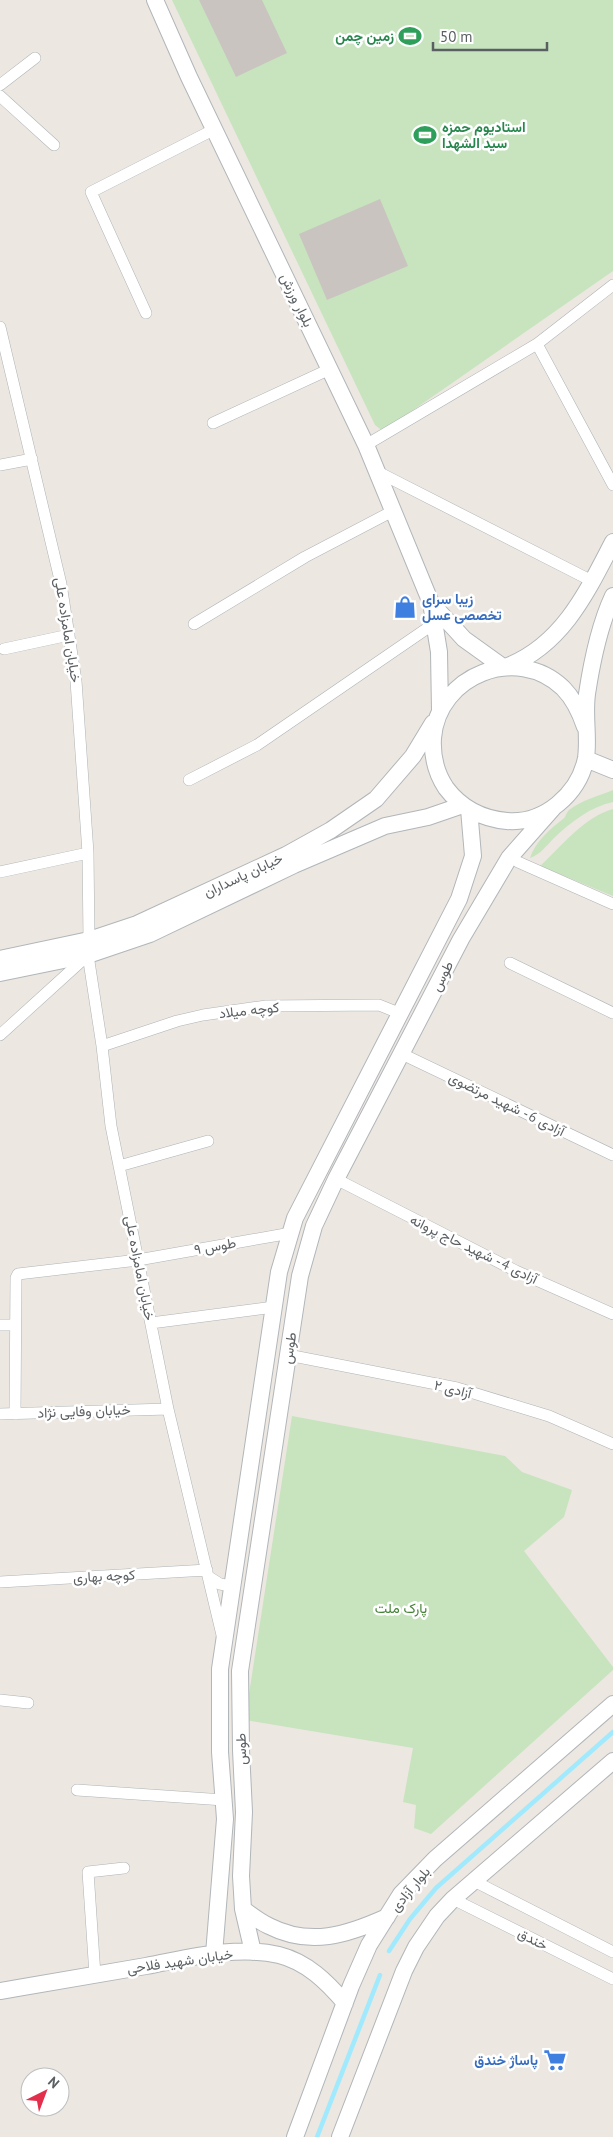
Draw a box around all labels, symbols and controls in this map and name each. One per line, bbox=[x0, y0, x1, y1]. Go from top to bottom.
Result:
scale bar bbox=[433, 20, 547, 52]
sports icon: زمین چمن bbox=[397, 23, 423, 49]
place label: زمین چمن bbox=[335, 27, 394, 46]
text: 50 m bbox=[440, 27, 473, 46]
place label: استادیوم حمزه سید الشهدا bbox=[442, 118, 526, 152]
sports icon: استادیوم حمزه سید الشهدا bbox=[412, 122, 438, 148]
street label: بلوار ورزش bbox=[276, 270, 318, 330]
street label: خیابان امامزاده علی bbox=[51, 576, 85, 684]
place label: زیبا سرای تخصصی عسل bbox=[422, 590, 502, 624]
shop icon: زیبا سرای تخصصی عسل bbox=[392, 594, 418, 620]
street label: خیابان پاسداران bbox=[200, 849, 286, 902]
street label: طوس bbox=[427, 958, 457, 994]
street label: کوچه میلاد bbox=[218, 998, 280, 1023]
street label: آزادی 6 - شهید مرتضوی bbox=[446, 1068, 570, 1141]
street label: آزادی 4 - شهید حاج پروانه bbox=[406, 1210, 542, 1290]
street label: خیابان امامزاده علی bbox=[121, 1214, 159, 1322]
street label: طوس ۹ bbox=[193, 1233, 237, 1259]
street label: طوس bbox=[278, 1331, 300, 1365]
street label: آزادی ۲ bbox=[432, 1376, 475, 1403]
street label: خیابان وفایی نژاد bbox=[37, 1400, 131, 1422]
street label: کوچه بهاری bbox=[72, 1565, 136, 1588]
park label: پارک ملت bbox=[375, 1599, 427, 1618]
street label: طوس bbox=[231, 1733, 251, 1765]
street label: بلوار آزادی bbox=[386, 1863, 434, 1915]
street label: خندق bbox=[515, 1924, 551, 1954]
street label: خیابان شهید فلاحی bbox=[126, 1945, 234, 1977]
supermarket icon: پاساژ خندق bbox=[542, 2047, 568, 2073]
place label: پاساژ خندق bbox=[474, 2051, 538, 2070]
north arrow bbox=[20, 2067, 70, 2117]
text: N bbox=[44, 2073, 63, 2092]

